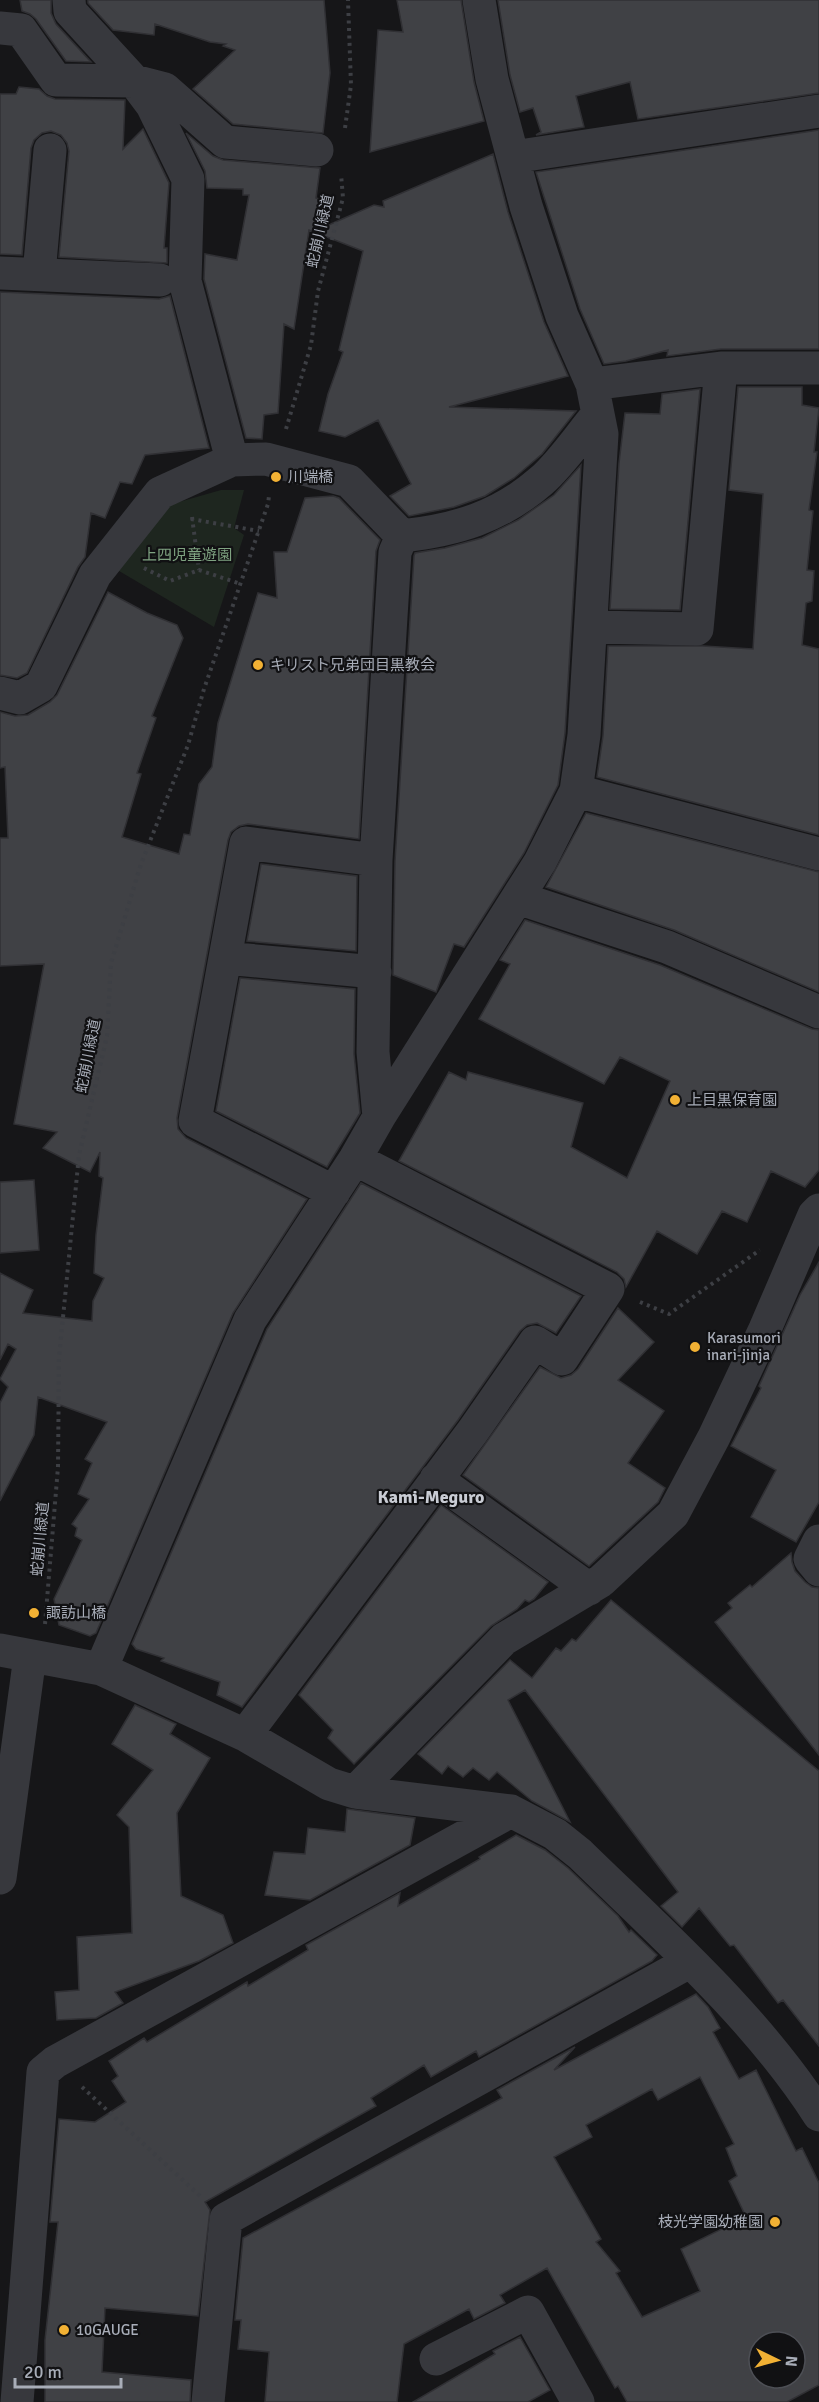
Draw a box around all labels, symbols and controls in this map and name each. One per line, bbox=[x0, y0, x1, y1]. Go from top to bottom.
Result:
street label: 蛇崩川緑道 bbox=[303, 192, 337, 270]
place label: 川端橋 bbox=[288, 468, 333, 486]
marker: 川端橋 bbox=[269, 470, 283, 484]
park label: 上四児童遊園 bbox=[142, 546, 232, 564]
place label: キリスト兄弟団目黒教会 bbox=[270, 656, 435, 674]
marker: キリスト兄弟団目黒教会 bbox=[251, 658, 265, 672]
street label: 蛇崩川緑道 bbox=[72, 1017, 104, 1095]
place label: 上目黒保育園 bbox=[687, 1091, 777, 1109]
marker: 上目黒保育園 bbox=[668, 1093, 682, 1107]
place label: Karasumori inari-jinja bbox=[707, 1329, 781, 1364]
marker: Karasumori inari-jinja bbox=[688, 1340, 702, 1354]
district label: Kami-Meguro bbox=[378, 1486, 484, 1508]
street label: 蛇崩川緑道 bbox=[28, 1501, 52, 1577]
place label: 諏訪山橋 bbox=[46, 1604, 106, 1622]
marker: 諏訪山橋 bbox=[27, 1606, 41, 1620]
place label: 枝光学園幼稚園 bbox=[658, 2213, 763, 2231]
marker: 枝光学園幼稚園 bbox=[768, 2215, 782, 2229]
place label: 10GAUGE bbox=[76, 2321, 139, 2339]
marker: 10GAUGE bbox=[57, 2323, 71, 2337]
north arrow bbox=[747, 2330, 807, 2390]
scale bar bbox=[15, 2351, 122, 2389]
text: N bbox=[780, 2355, 801, 2368]
text: 20 m bbox=[24, 2361, 62, 2383]

